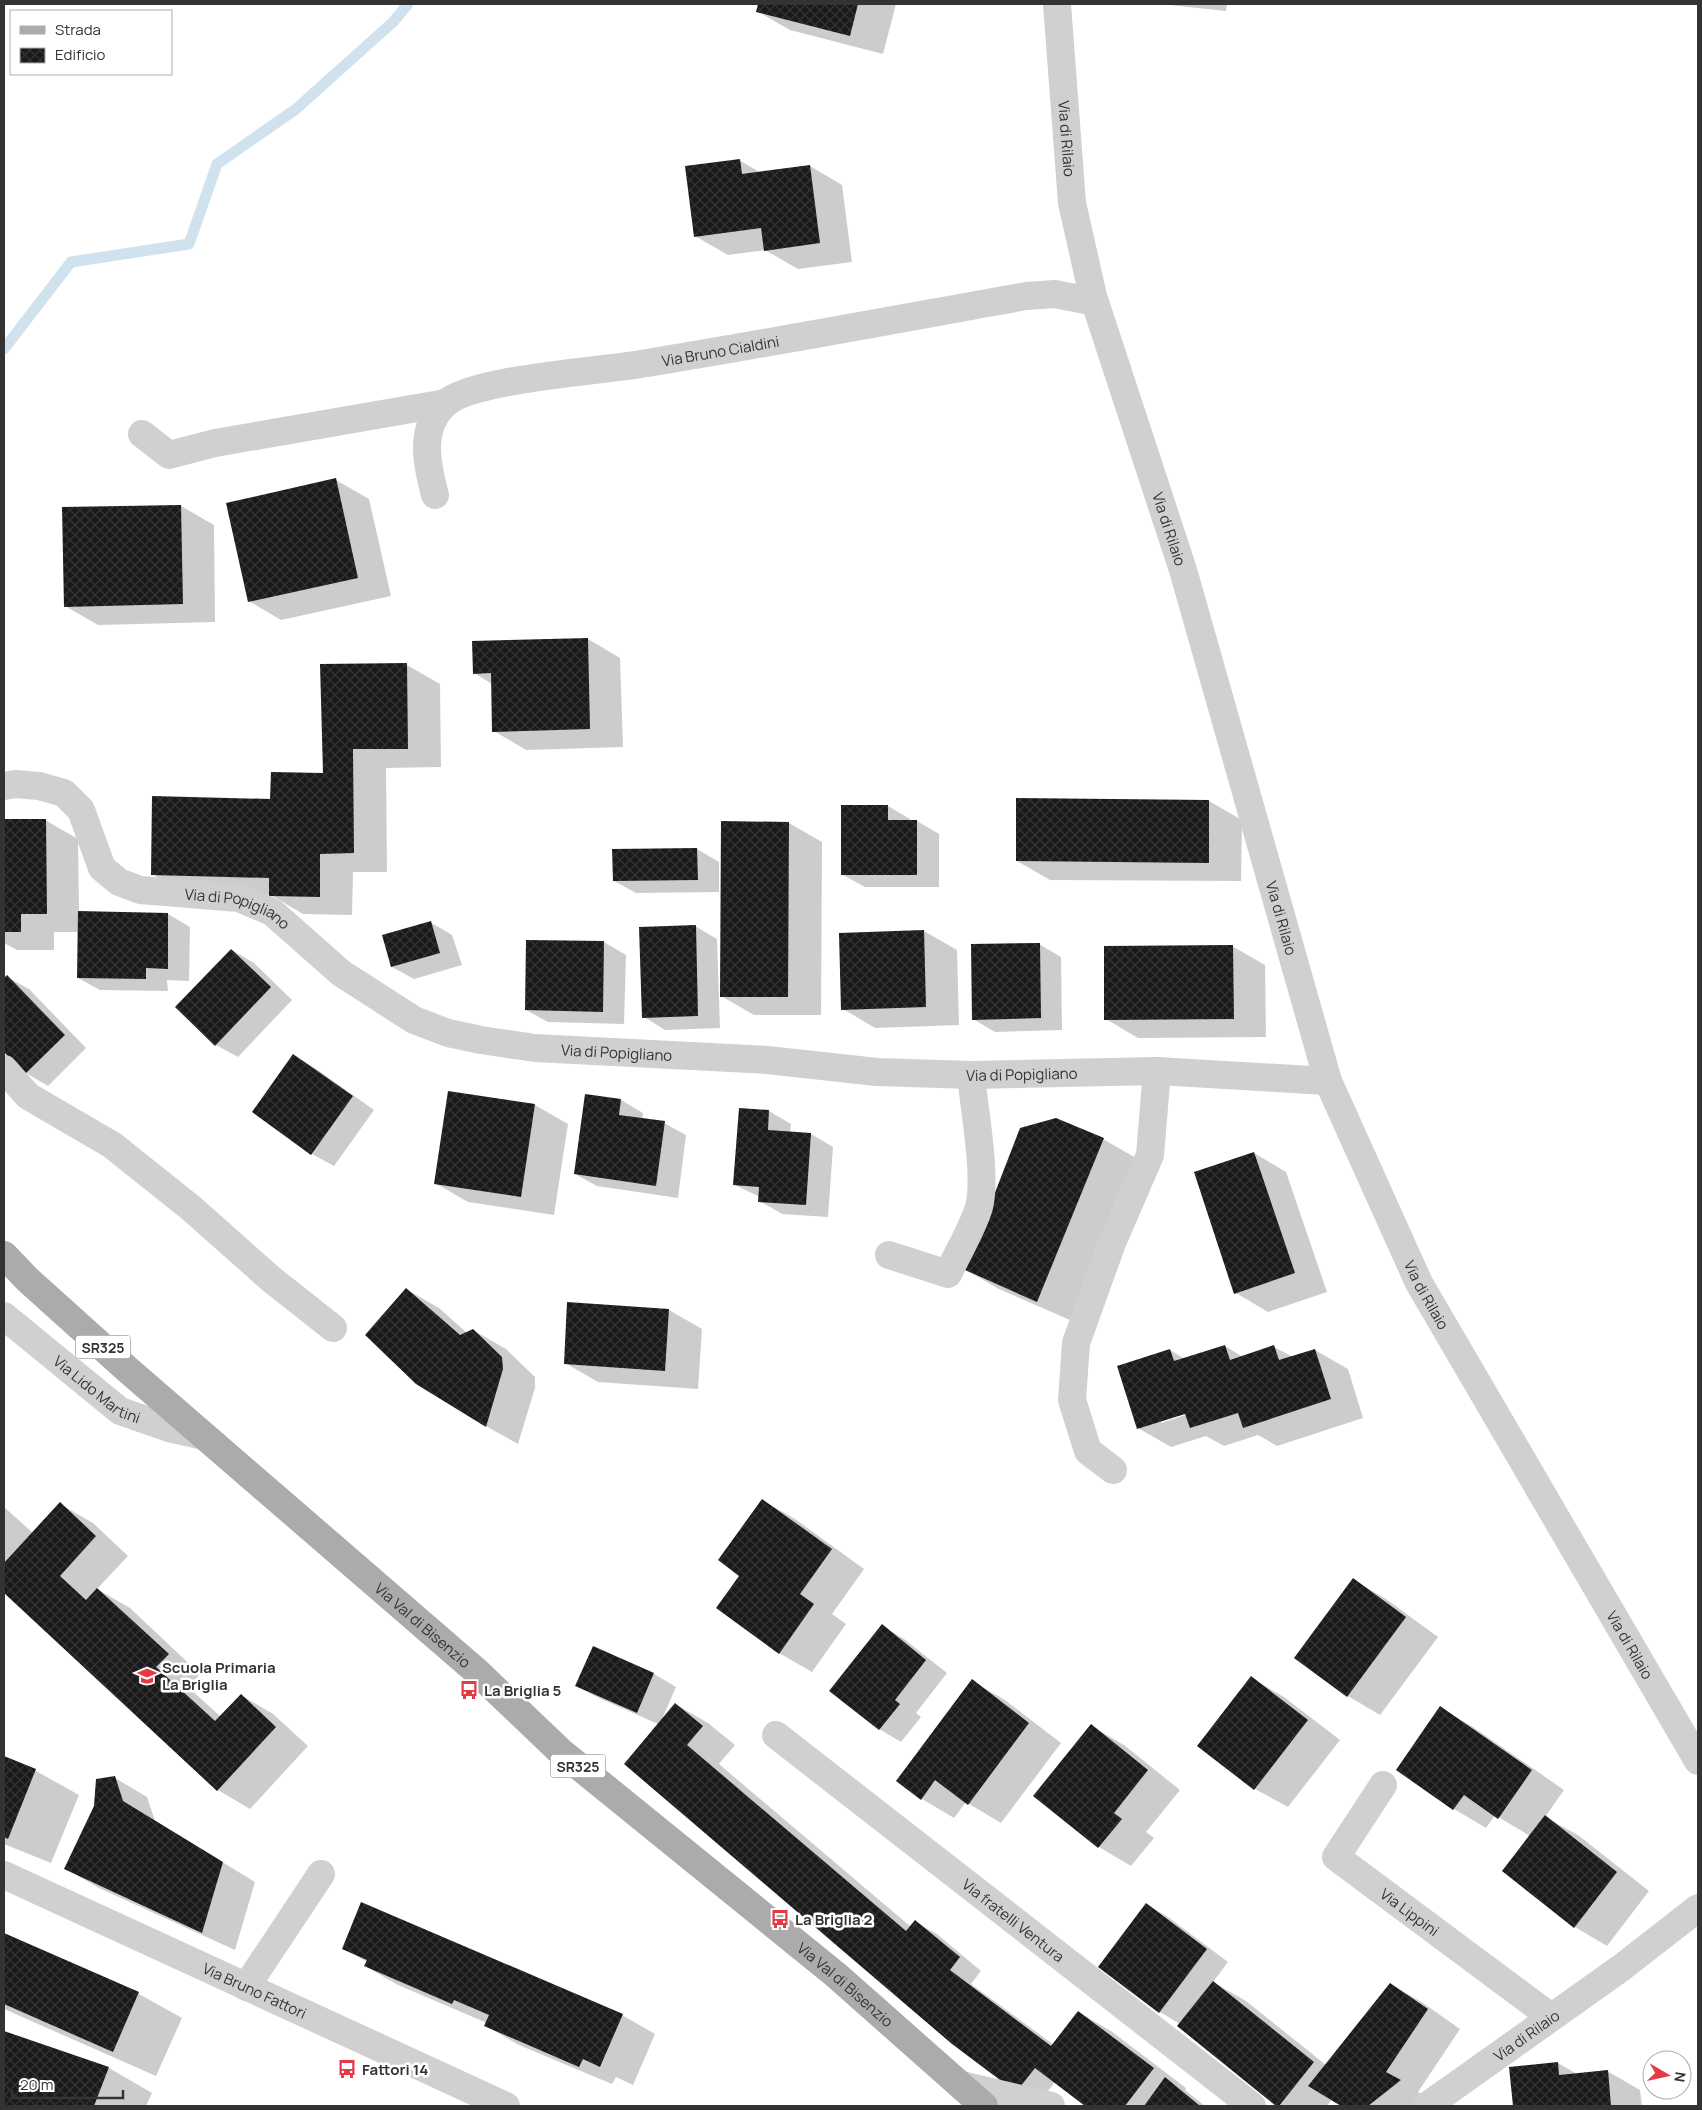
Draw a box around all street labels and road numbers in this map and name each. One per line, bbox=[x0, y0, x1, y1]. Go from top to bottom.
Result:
street label: Via di Rilaio bbox=[1054, 100, 1080, 178]
street label: Via Bruno Cialdini bbox=[660, 330, 781, 371]
street label: Via di Rilaio bbox=[1148, 489, 1191, 568]
street label: Via di Rilaio bbox=[1261, 878, 1302, 958]
street label: Via di Popigliano bbox=[184, 883, 295, 934]
street label: Via di Popigliano bbox=[560, 1039, 673, 1066]
street label: Via di Popigliano bbox=[966, 1062, 1078, 1086]
street label: Via di Rilaio bbox=[1400, 1257, 1454, 1333]
road number: SR325 bbox=[76, 1335, 130, 1358]
street label: Via Lido Martini bbox=[49, 1350, 143, 1428]
street label: Via Val di Bisenzio bbox=[370, 1578, 475, 1672]
street label: Via di Rilaio bbox=[1602, 1607, 1659, 1683]
road number: SR325 bbox=[550, 1754, 606, 1778]
street label: Via fratelli Ventura bbox=[958, 1873, 1069, 1967]
street label: Via Lippini bbox=[1376, 1883, 1444, 1941]
street label: Via Val di Bisenzio bbox=[793, 1937, 898, 2032]
street label: Via Bruno Fattori bbox=[199, 1957, 310, 2023]
street label: Via di Rilaio bbox=[1489, 2005, 1564, 2066]

